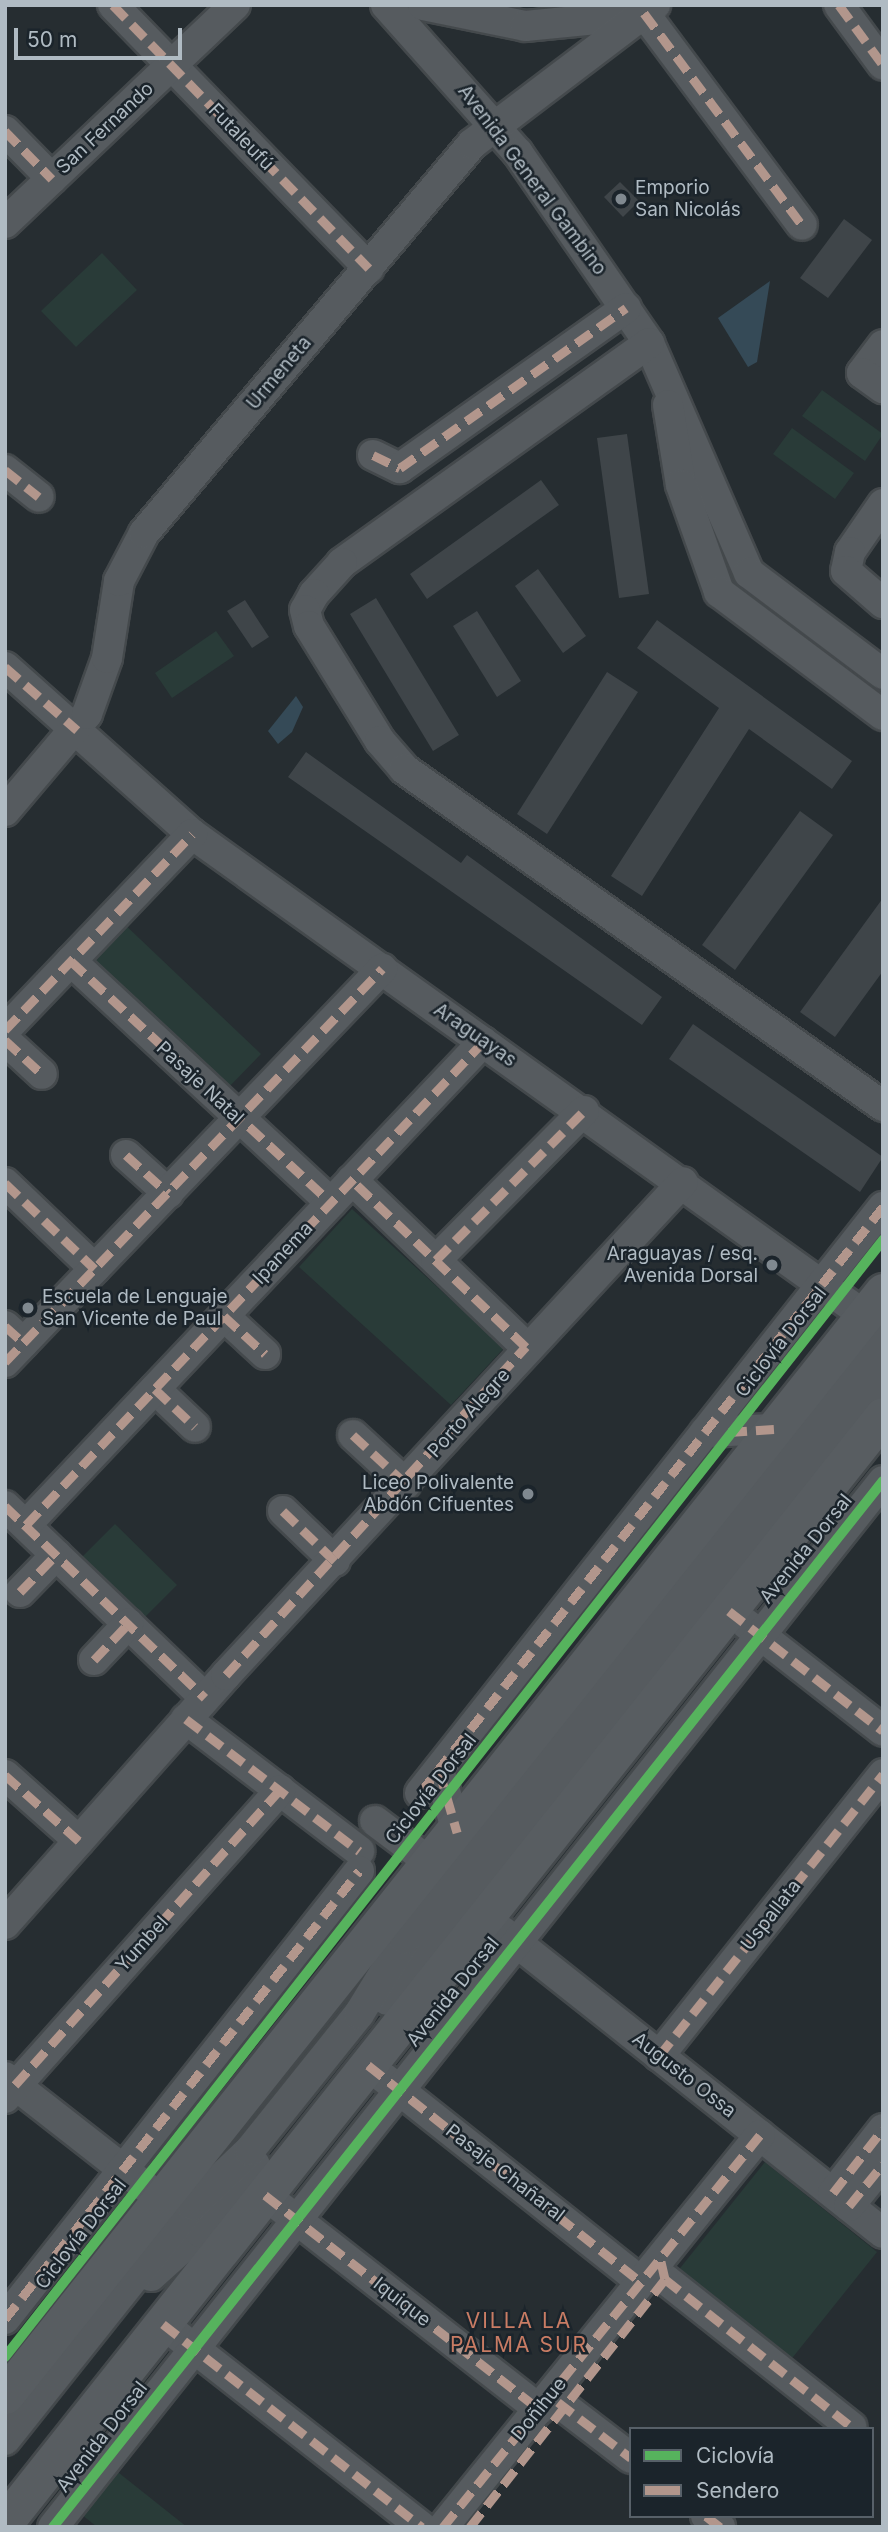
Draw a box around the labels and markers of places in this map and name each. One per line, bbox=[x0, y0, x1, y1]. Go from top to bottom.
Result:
place label: Emporio San Nicolás bbox=[635, 177, 741, 221]
marker: Emporio San Nicolás bbox=[613, 191, 629, 207]
place label: Araguayas / esq. Avenida Dorsal bbox=[607, 1243, 758, 1287]
marker: Araguayas / esq. Avenida Dorsal bbox=[764, 1257, 780, 1273]
place label: Escuela de Lenguaje San Vicente de Paul bbox=[42, 1286, 228, 1330]
marker: Escuela de Lenguaje San Vicente de Paul bbox=[20, 1300, 36, 1316]
place label: Liceo Polivalente Abdón Cifuentes bbox=[362, 1472, 514, 1516]
marker: Liceo Polivalente Abdón Cifuentes bbox=[520, 1486, 536, 1502]

